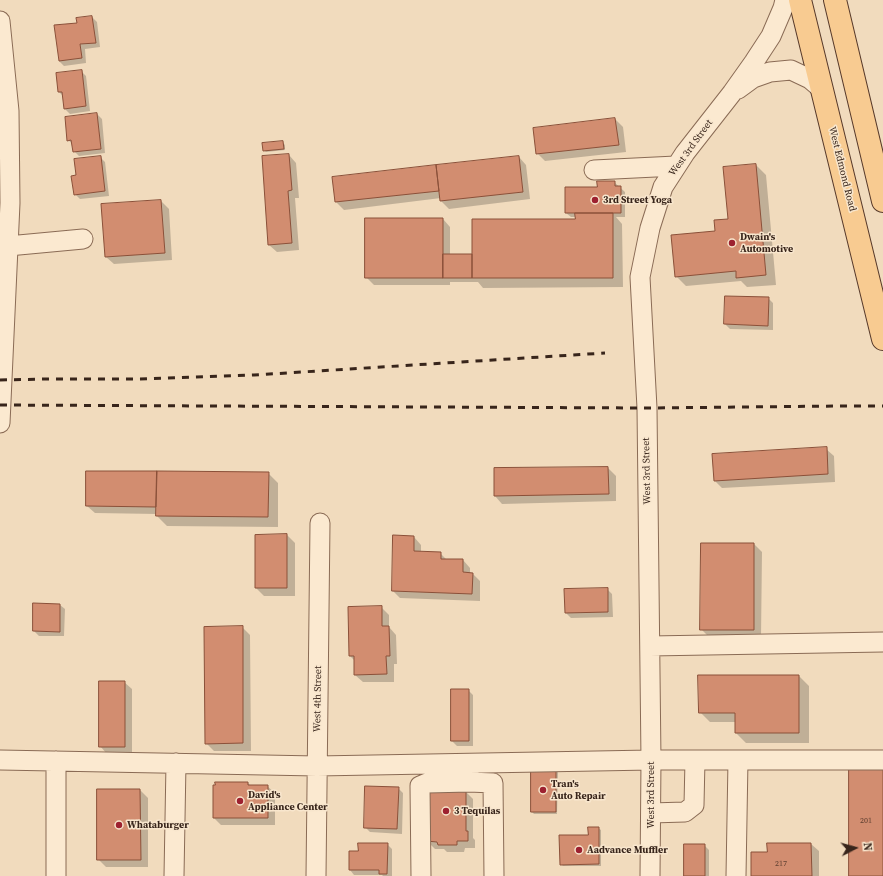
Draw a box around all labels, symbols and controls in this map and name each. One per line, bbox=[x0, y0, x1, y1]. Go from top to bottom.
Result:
street label: West 3rd Street bbox=[666, 117, 716, 179]
street label: West Edmond Road bbox=[826, 125, 858, 213]
place label: 3rd Street Yoga bbox=[603, 194, 672, 206]
marker: 3rd Street Yoga bbox=[590, 195, 600, 205]
place label: Dwain's Automotive bbox=[740, 231, 793, 254]
marker: Dwain's Automotive bbox=[727, 238, 737, 248]
street label: West 3rd Street bbox=[640, 437, 654, 505]
street label: West 4th Street bbox=[311, 666, 325, 732]
street label: West 3rd Street bbox=[645, 762, 657, 828]
place label: Tran's Auto Repair bbox=[551, 778, 606, 802]
marker: Tran's Auto Repair bbox=[538, 785, 548, 795]
place label: David's Appliance Center bbox=[248, 789, 328, 812]
marker: David's Appliance Center bbox=[235, 796, 245, 806]
place label: 3 Tequilas bbox=[454, 805, 500, 817]
marker: 3 Tequilas bbox=[441, 806, 451, 816]
house number: 201 bbox=[860, 816, 872, 826]
place label: Whataburger bbox=[127, 819, 189, 831]
marker: Whataburger bbox=[114, 820, 124, 830]
north arrow bbox=[835, 828, 875, 868]
text: N bbox=[860, 842, 875, 851]
place label: Aadvance Muffler bbox=[587, 844, 668, 856]
marker: Aadvance Muffler bbox=[574, 845, 584, 855]
house number: 217 bbox=[775, 859, 787, 869]

